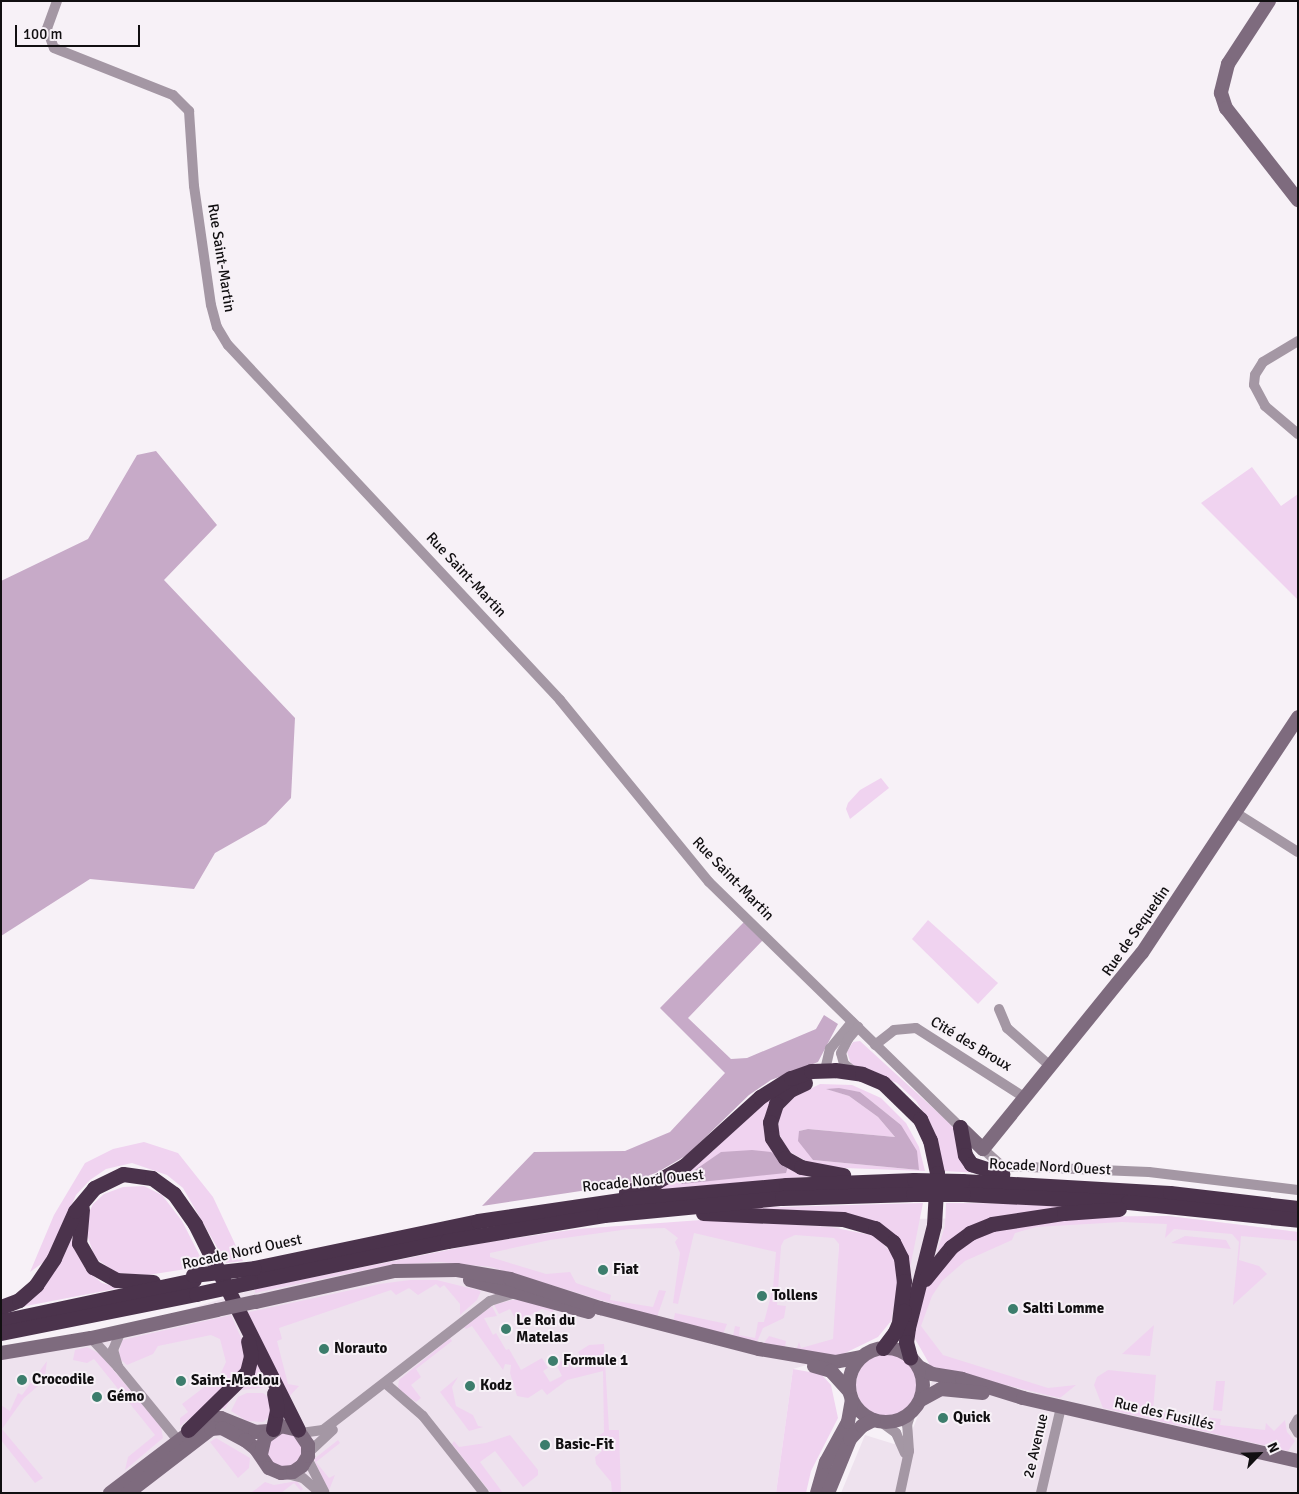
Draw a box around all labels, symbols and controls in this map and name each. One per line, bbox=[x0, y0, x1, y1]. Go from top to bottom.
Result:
scale bar bbox=[18, 15, 142, 47]
text: 100 m bbox=[23, 25, 63, 43]
street label: Rue Saint-Martin bbox=[204, 203, 238, 313]
street label: Rue Saint-Martin bbox=[422, 529, 510, 621]
street label: Rue Saint-Martin bbox=[688, 833, 778, 925]
street label: Rue de Sequedin bbox=[1098, 882, 1174, 980]
street label: Cité des Broux bbox=[927, 1013, 1015, 1075]
street label: Rocade Nord Ouest bbox=[989, 1155, 1111, 1179]
street label: Rocade Nord Ouest bbox=[581, 1166, 705, 1196]
street label: Rocade Nord Ouest bbox=[180, 1231, 304, 1273]
place label: Fiat bbox=[613, 1261, 639, 1279]
marker: Fiat bbox=[597, 1264, 609, 1276]
place label: Tollens bbox=[772, 1287, 818, 1305]
marker: Tollens bbox=[756, 1290, 768, 1302]
place label: Salti Lomme bbox=[1023, 1300, 1104, 1318]
marker: Salti Lomme bbox=[1007, 1303, 1019, 1315]
place label: Le Roi du Matelas bbox=[516, 1311, 575, 1346]
marker: Le Roi du Matelas bbox=[500, 1323, 512, 1335]
place label: Norauto bbox=[334, 1340, 387, 1358]
marker: Norauto bbox=[318, 1343, 330, 1355]
place label: Formule 1 bbox=[563, 1352, 628, 1370]
marker: Formule 1 bbox=[547, 1355, 559, 1367]
place label: Crocodile bbox=[32, 1371, 94, 1389]
place label: Saint-Maclou bbox=[191, 1372, 279, 1390]
marker: Crocodile bbox=[16, 1374, 28, 1386]
marker: Saint-Maclou bbox=[175, 1375, 187, 1387]
place label: Kodz bbox=[480, 1377, 512, 1395]
marker: Kodz bbox=[464, 1380, 476, 1392]
place label: Gémo bbox=[107, 1388, 144, 1406]
marker: Gémo bbox=[91, 1391, 103, 1403]
street label: Rue des Fusillés bbox=[1112, 1394, 1216, 1434]
place label: Quick bbox=[953, 1409, 991, 1427]
marker: Quick bbox=[937, 1412, 949, 1424]
street label: 2e Avenue bbox=[1020, 1412, 1052, 1480]
north arrow bbox=[1234, 1429, 1284, 1479]
place label: Basic-Fit bbox=[555, 1436, 614, 1454]
marker: Basic-Fit bbox=[539, 1439, 551, 1451]
text: N bbox=[1263, 1440, 1283, 1456]

